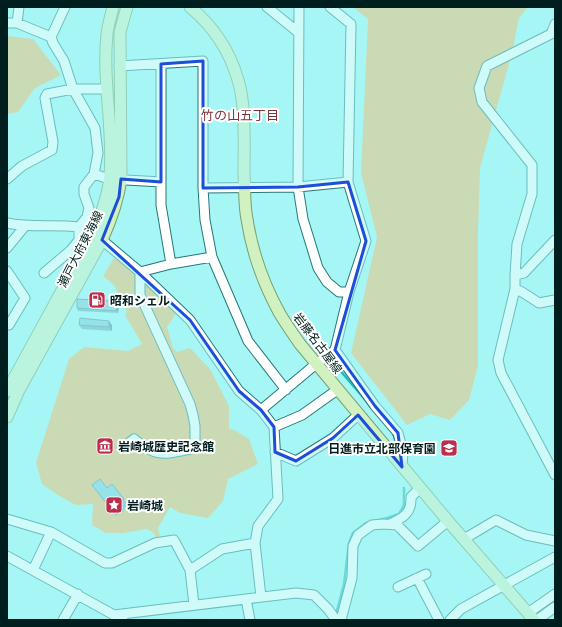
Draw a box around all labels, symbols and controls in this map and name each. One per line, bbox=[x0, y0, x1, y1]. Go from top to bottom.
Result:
district label: 竹の山五丁目 bbox=[201, 105, 279, 125]
street label: 瀬戸大府東海線 bbox=[52, 207, 108, 291]
fuel station icon: 昭和シェル bbox=[87, 290, 107, 310]
place label: 昭和シェル bbox=[110, 291, 170, 310]
street label: 岩藤名古屋線 bbox=[289, 309, 347, 377]
museum icon: 岩崎城歴史記念館 bbox=[95, 436, 115, 456]
place label: 岩崎城歴史記念館 bbox=[118, 437, 214, 456]
school or university icon: 日進市立北部保育園 bbox=[439, 438, 459, 458]
place label: 日進市立北部保育園 bbox=[328, 439, 436, 458]
place icon: 岩崎城 bbox=[104, 495, 124, 515]
place label: 岩崎城 bbox=[127, 496, 163, 515]

